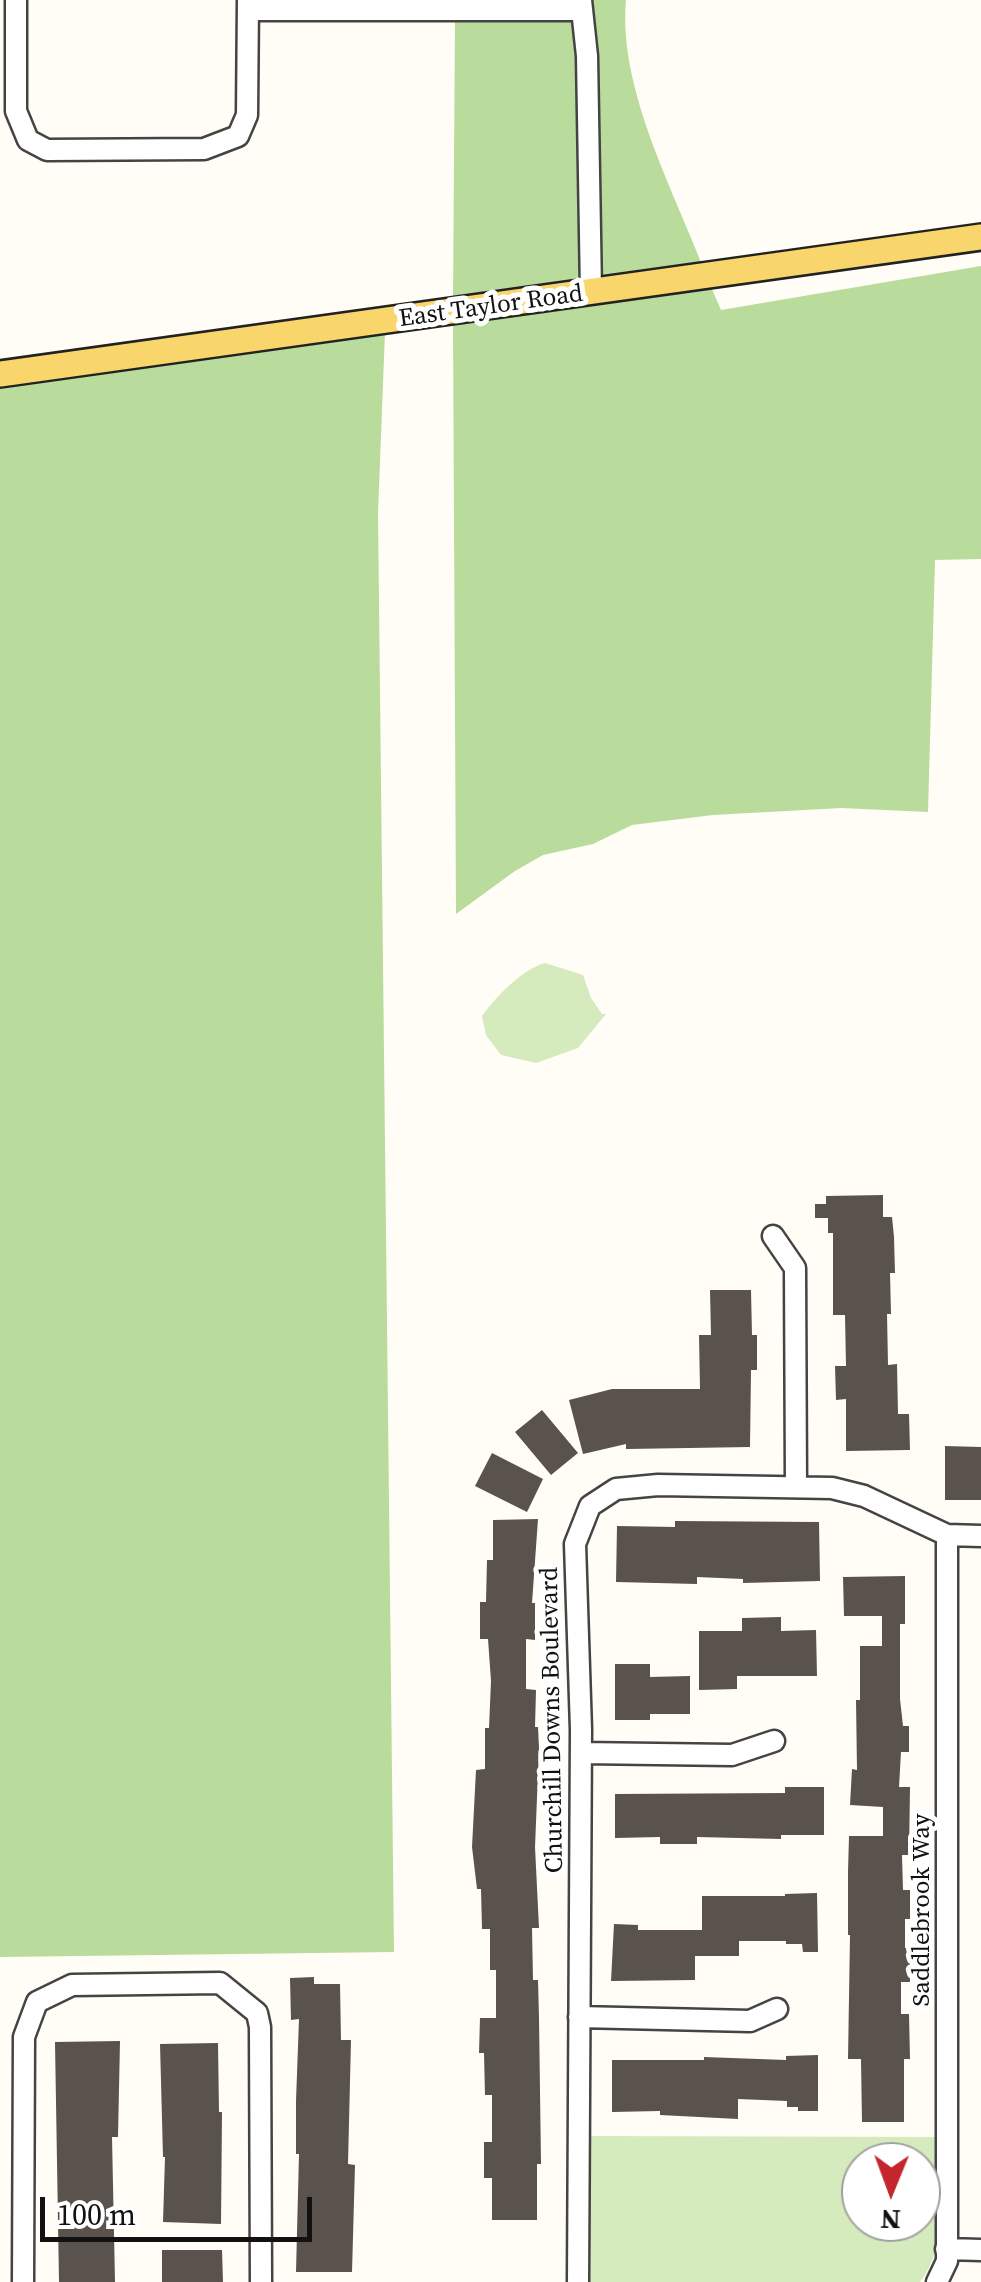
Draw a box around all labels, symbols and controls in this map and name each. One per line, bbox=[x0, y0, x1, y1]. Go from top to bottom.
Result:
street label: East Taylor Road bbox=[397, 279, 585, 335]
street label: Churchill Downs Boulevard bbox=[535, 1567, 571, 1873]
street label: Saddlebrook Way bbox=[908, 1814, 938, 2006]
north arrow bbox=[841, 2142, 941, 2242]
scale bar bbox=[45, 2177, 318, 2239]
text: 100 m bbox=[57, 2194, 136, 2235]
text: N bbox=[880, 2201, 901, 2239]

